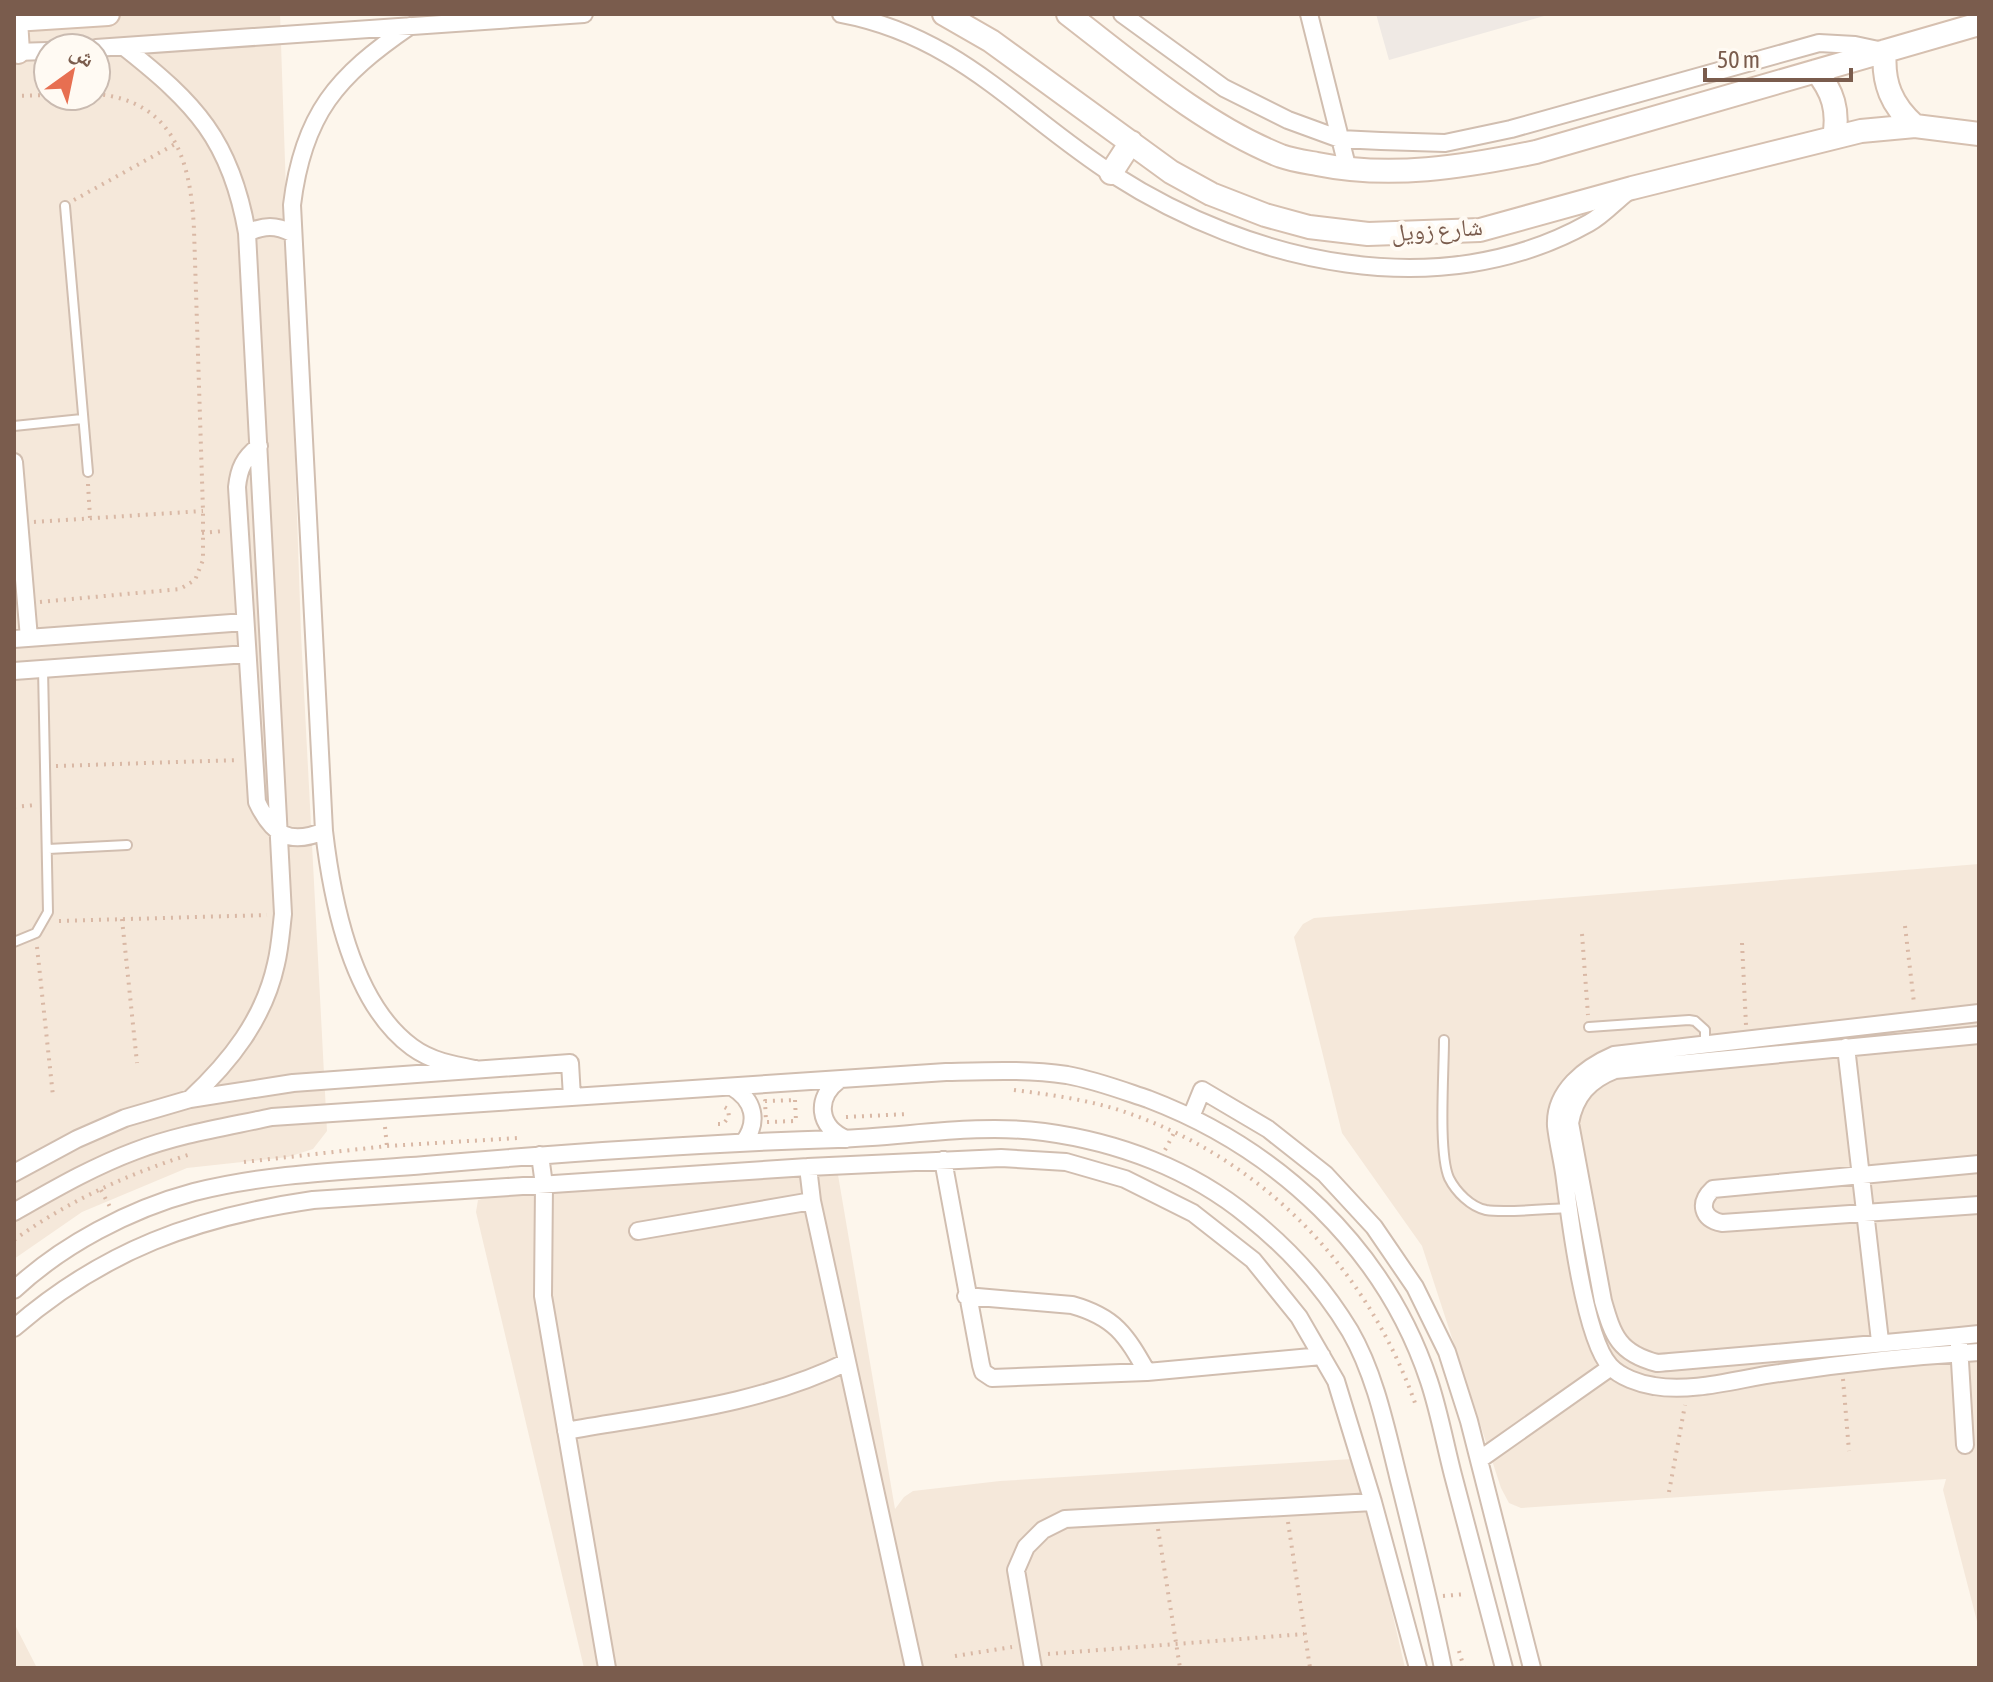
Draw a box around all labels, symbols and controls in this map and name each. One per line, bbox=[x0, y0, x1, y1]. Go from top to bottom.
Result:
north arrow bbox=[32, 32, 112, 112]
scale bar bbox=[1705, 32, 1851, 82]
text: ش bbox=[65, 38, 100, 73]
text: 50 m bbox=[1717, 46, 1760, 73]
street label: شارع زويل bbox=[1390, 213, 1484, 248]

